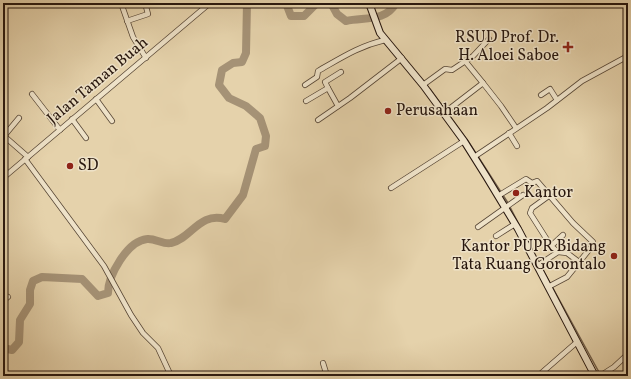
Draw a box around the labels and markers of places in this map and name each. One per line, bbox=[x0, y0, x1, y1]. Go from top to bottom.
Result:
place label: RSUD Prof. Dr. H. Aloei Saboe bbox=[455, 27, 559, 67]
marker: RSUD Prof. Dr. H. Aloei Saboe bbox=[562, 41, 574, 53]
place label: Perusahaan bbox=[396, 100, 478, 122]
marker: Perusahaan bbox=[383, 106, 393, 116]
place label: SD bbox=[78, 155, 99, 177]
marker: SD bbox=[65, 161, 75, 171]
place label: Kantor bbox=[524, 182, 573, 204]
marker: Kantor bbox=[511, 188, 521, 198]
place label: Kantor PUPR Bidang Tata Ruang Gorontalo bbox=[452, 236, 606, 276]
marker: Kantor PUPR Bidang Tata Ruang Gorontalo bbox=[609, 251, 619, 261]

